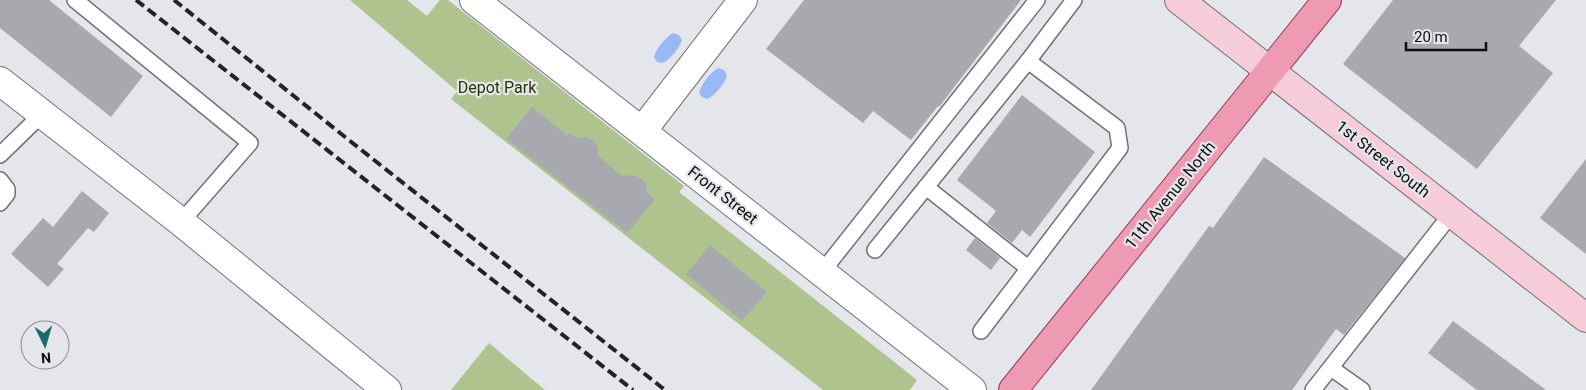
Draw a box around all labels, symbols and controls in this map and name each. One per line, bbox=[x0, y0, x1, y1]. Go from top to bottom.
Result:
scale bar bbox=[1406, 20, 1486, 52]
text: 20 m bbox=[1414, 28, 1448, 46]
park label: Depot Park bbox=[458, 78, 537, 97]
street label: 1st Street South bbox=[1332, 116, 1434, 202]
street label: 11th Avenue North bbox=[1121, 137, 1219, 253]
street label: Front Street bbox=[684, 162, 762, 228]
north arrow bbox=[20, 320, 70, 370]
text: N bbox=[41, 350, 52, 366]

